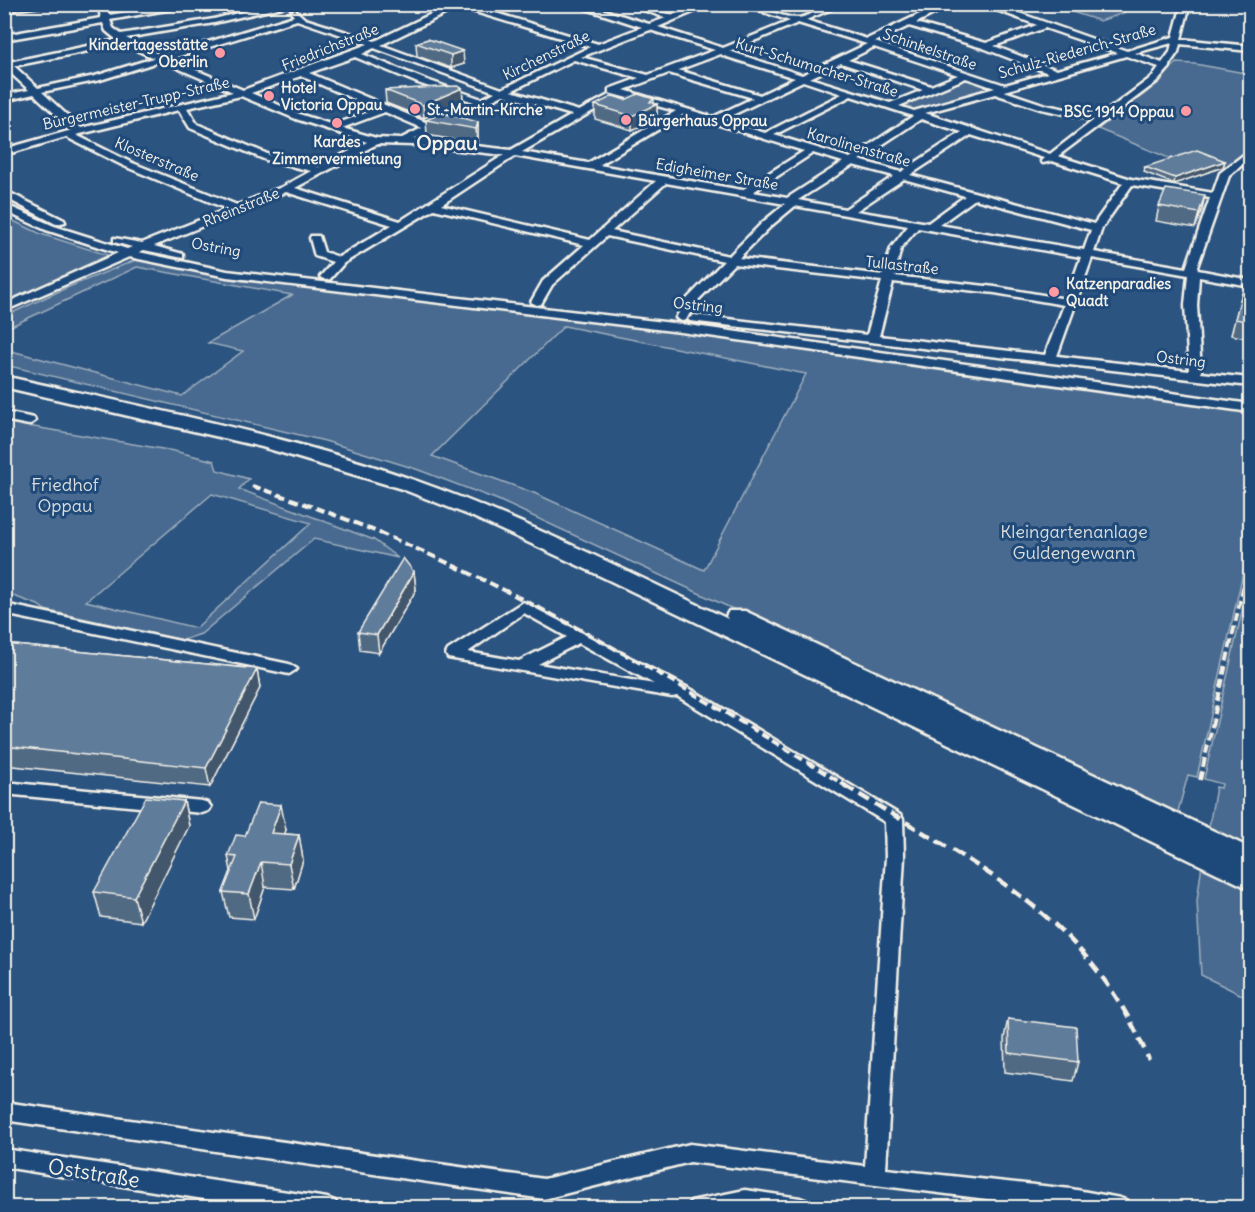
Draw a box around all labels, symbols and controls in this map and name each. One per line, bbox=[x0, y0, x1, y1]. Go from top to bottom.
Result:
street label: Friedrichstraße bbox=[279, 19, 381, 75]
street label: Schulz-Riederich-Straße bbox=[996, 19, 1158, 83]
street label: Schinkelstraße bbox=[880, 24, 980, 74]
street label: Kirchenstraße bbox=[499, 26, 593, 84]
street label: Kurt-Schumacher-Straße bbox=[733, 33, 901, 101]
place label: Kindertagesstätte Oberlin bbox=[88, 35, 208, 71]
marker: Kindertagesstätte Oberlin bbox=[213, 46, 227, 60]
street label: Bürgermeister-Trupp-Straße bbox=[41, 72, 231, 134]
place label: Hotel Victoria Oppau bbox=[281, 78, 383, 115]
marker: Hotel Victoria Oppau bbox=[262, 89, 276, 103]
place label: St.-Martin-Kirche bbox=[427, 100, 543, 119]
marker: St.-Martin-Kirche bbox=[408, 102, 422, 116]
place label: BSC 1914 Oppau bbox=[1064, 102, 1174, 122]
marker: BSC 1914 Oppau bbox=[1179, 104, 1193, 118]
place label: Bürgerhaus Oppau bbox=[638, 111, 768, 131]
marker: Bürgerhaus Oppau bbox=[619, 113, 633, 127]
marker: Kardes Zimmervermietung bbox=[330, 116, 344, 130]
street label: Karolinenstraße bbox=[805, 123, 913, 171]
district label: Oppau bbox=[416, 130, 478, 155]
place label: Kardes Zimmervermietung bbox=[272, 132, 402, 169]
street label: Klosterstraße bbox=[112, 133, 202, 185]
street label: Edigheimer Straße bbox=[654, 154, 780, 194]
street label: Rheinstraße bbox=[200, 183, 282, 231]
street label: Ostring bbox=[190, 233, 242, 261]
street label: Tullastraße bbox=[864, 252, 940, 278]
place label: Katzenparadies Quadt bbox=[1066, 274, 1171, 310]
marker: Katzenparadies Quadt bbox=[1047, 285, 1061, 299]
street label: Ostring bbox=[672, 293, 724, 317]
street label: Ostring bbox=[1155, 347, 1207, 371]
park label: Friedhof Oppau bbox=[31, 473, 100, 517]
park label: Kleingartenanlage Guldengewann bbox=[1000, 520, 1148, 564]
street label: Oststraße bbox=[46, 1152, 142, 1194]

